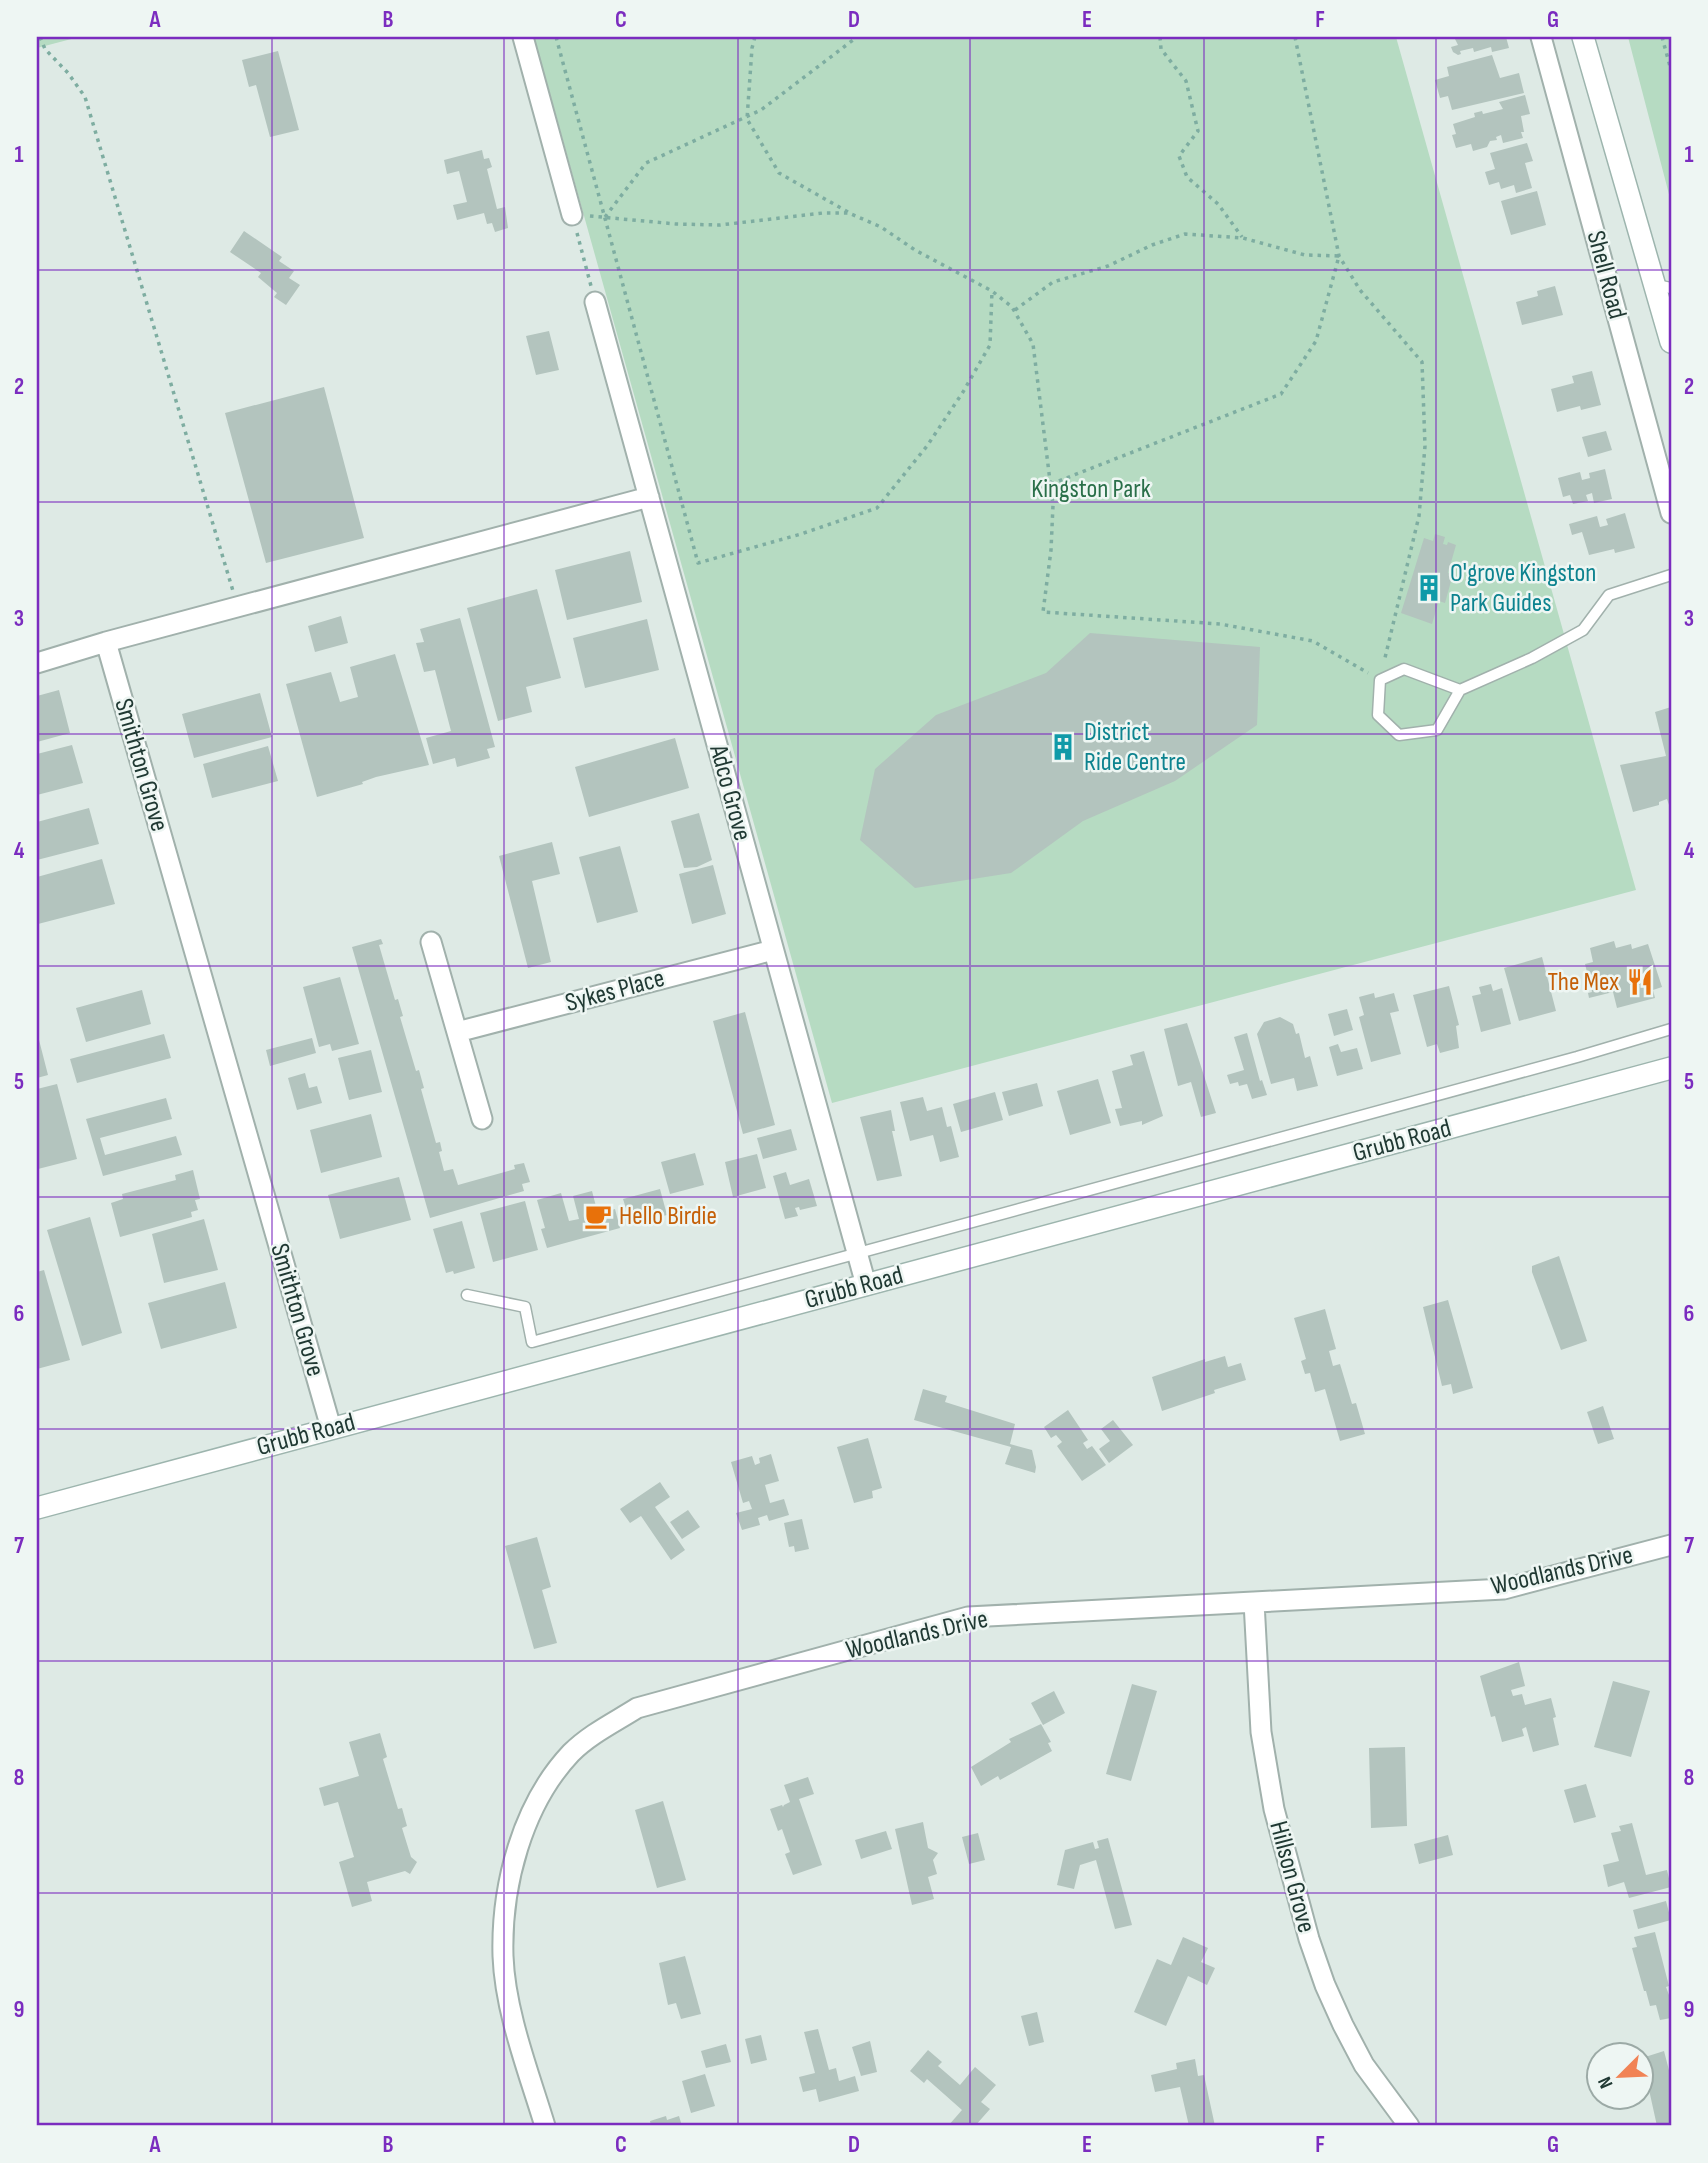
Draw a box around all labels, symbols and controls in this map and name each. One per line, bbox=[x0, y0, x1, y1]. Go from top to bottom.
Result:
text: A bbox=[149, 6, 162, 34]
text: B bbox=[383, 6, 394, 34]
text: C bbox=[615, 6, 627, 34]
text: D bbox=[848, 6, 860, 34]
text: E bbox=[1082, 6, 1092, 34]
text: F bbox=[1315, 6, 1325, 34]
text: G bbox=[1547, 6, 1559, 34]
text: 1 bbox=[14, 141, 24, 169]
text: 1 bbox=[1684, 141, 1694, 169]
street label: Shell Road bbox=[1579, 228, 1633, 322]
text: 2 bbox=[14, 373, 24, 401]
text: 2 bbox=[1684, 373, 1694, 401]
park label: Kingston Park bbox=[1031, 474, 1151, 505]
place label: O'grove Kingston Park Guides bbox=[1450, 558, 1596, 619]
building icon: O'grove Kingston Park Guides bbox=[1414, 573, 1444, 603]
text: 3 bbox=[14, 605, 24, 633]
text: 3 bbox=[1684, 605, 1694, 633]
street label: Smithton Grove bbox=[107, 695, 175, 835]
place label: District Ride Centre bbox=[1084, 717, 1186, 778]
building icon: District Ride Centre bbox=[1048, 732, 1078, 762]
street label: Adco Grove bbox=[702, 741, 758, 844]
text: 4 bbox=[14, 837, 25, 865]
text: 4 bbox=[1684, 837, 1695, 865]
street label: Sykes Place bbox=[562, 963, 668, 1019]
place label: The Mex bbox=[1548, 967, 1619, 998]
restaurant icon: The Mex bbox=[1625, 967, 1655, 997]
text: 5 bbox=[14, 1068, 24, 1096]
text: 5 bbox=[1684, 1068, 1694, 1096]
street label: Grubb Road bbox=[1350, 1113, 1454, 1169]
cafe icon: Hello Birdie bbox=[583, 1201, 613, 1231]
place label: Hello Birdie bbox=[619, 1201, 717, 1232]
street label: Smithton Grove bbox=[263, 1240, 331, 1380]
street label: Grubb Road bbox=[802, 1260, 906, 1316]
text: 6 bbox=[14, 1300, 24, 1328]
text: 6 bbox=[1684, 1300, 1694, 1328]
street label: Grubb Road bbox=[254, 1407, 358, 1463]
text: 7 bbox=[14, 1532, 24, 1560]
text: 7 bbox=[1684, 1532, 1694, 1560]
street label: Woodlands Drive bbox=[1488, 1540, 1636, 1602]
street label: Woodlands Drive bbox=[843, 1604, 991, 1666]
text: 8 bbox=[14, 1764, 25, 1792]
text: 8 bbox=[1684, 1764, 1695, 1792]
street label: Hillson Grove bbox=[1262, 1818, 1322, 1936]
text: 9 bbox=[14, 1996, 24, 2024]
text: 9 bbox=[1684, 1996, 1694, 2024]
north arrow bbox=[1586, 2040, 1656, 2110]
text: N bbox=[1593, 2073, 1618, 2092]
text: A bbox=[149, 2131, 162, 2159]
text: B bbox=[383, 2131, 394, 2159]
text: C bbox=[615, 2131, 627, 2159]
text: D bbox=[848, 2131, 860, 2159]
text: E bbox=[1082, 2131, 1092, 2159]
text: F bbox=[1315, 2131, 1325, 2159]
text: G bbox=[1547, 2131, 1559, 2159]

